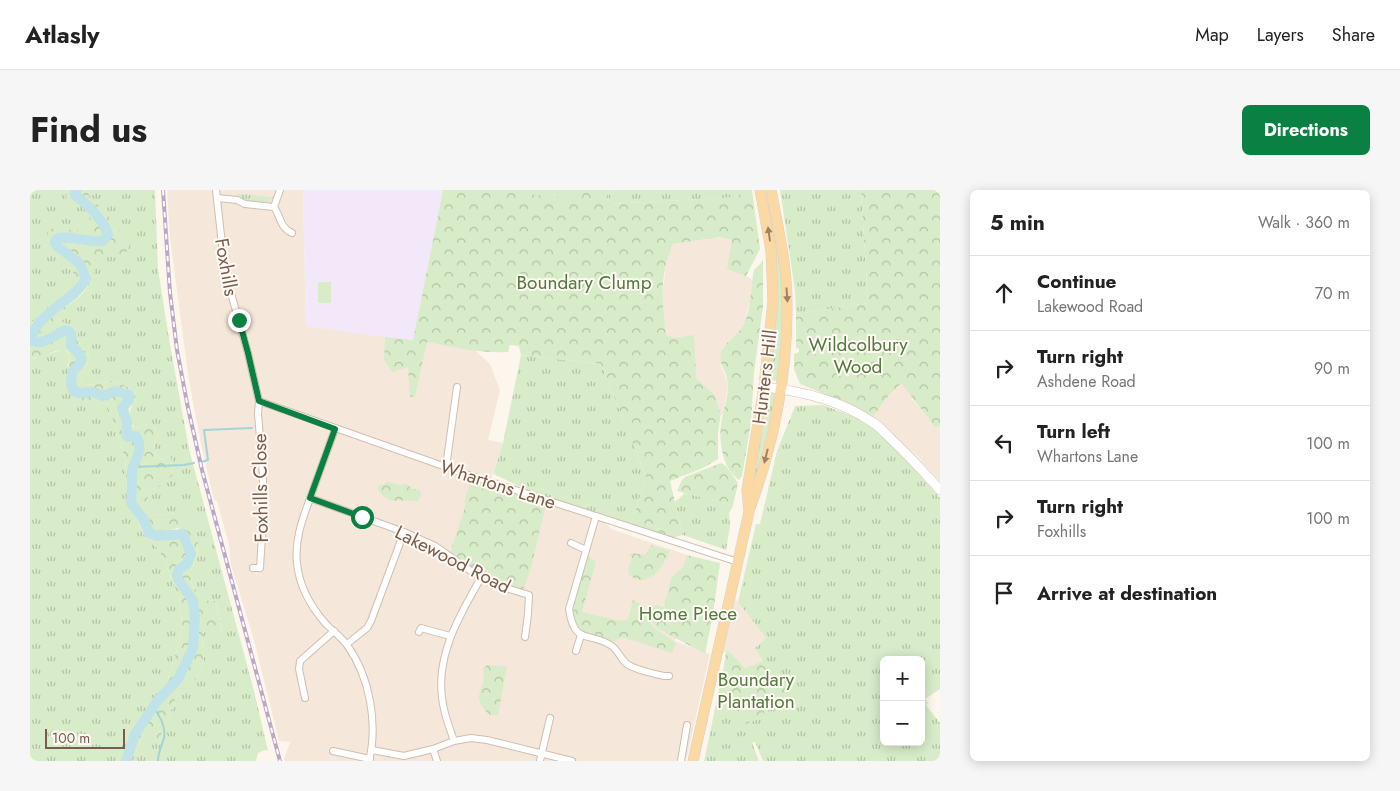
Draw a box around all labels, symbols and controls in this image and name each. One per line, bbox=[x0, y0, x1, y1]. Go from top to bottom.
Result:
text: Atlasly bbox=[25, 17, 100, 52]
text: Map bbox=[1195, 22, 1229, 48]
text: Layers bbox=[1257, 22, 1304, 48]
text: Share bbox=[1332, 22, 1375, 48]
text: Find us bbox=[30, 105, 147, 155]
button: Directions bbox=[1242, 105, 1370, 155]
text: 5 min bbox=[990, 208, 1045, 238]
text: Walk · 360 m bbox=[1258, 211, 1350, 234]
one-way arrow bbox=[764, 226, 772, 242]
street label: Foxhills bbox=[208, 236, 245, 298]
text: Continue bbox=[1037, 268, 1116, 295]
park label: Boundary Clump bbox=[516, 269, 652, 296]
icon: ahead bbox=[990, 279, 1018, 307]
text: 70 m bbox=[1315, 282, 1350, 305]
one-way arrow bbox=[783, 288, 791, 304]
text: Lakewood Road bbox=[1037, 295, 1143, 318]
route end bbox=[228, 309, 251, 332]
street label: Hunters Hill bbox=[745, 328, 784, 426]
park label: Wildcolbury Wood bbox=[808, 331, 908, 380]
text: Turn right bbox=[1037, 343, 1123, 370]
icon: right bbox=[990, 354, 1018, 382]
text: 90 m bbox=[1314, 357, 1350, 380]
text: Ashdene Road bbox=[1037, 370, 1136, 393]
text: Turn left bbox=[1037, 418, 1110, 445]
icon: left bbox=[990, 429, 1018, 457]
text: 100 m bbox=[1306, 432, 1350, 455]
street label: Foxhills Close bbox=[246, 433, 275, 543]
text: Whartons Lane bbox=[1037, 445, 1138, 468]
one-way arrow bbox=[762, 448, 770, 463]
street label: Whartons Lane bbox=[437, 453, 559, 516]
text: Turn right bbox=[1037, 493, 1123, 520]
icon: right bbox=[990, 504, 1018, 532]
route start bbox=[351, 506, 374, 529]
text: 100 m bbox=[1306, 507, 1350, 530]
street label: Lakewood Road bbox=[390, 519, 515, 600]
text: Foxhills bbox=[1037, 520, 1086, 543]
icon: arrive bbox=[990, 579, 1018, 607]
text: Arrive at destination bbox=[1037, 580, 1217, 607]
park label: Home Piece bbox=[639, 600, 737, 627]
map controls bbox=[880, 656, 925, 746]
button: + bbox=[880, 656, 925, 701]
park label: Boundary Plantation bbox=[717, 666, 795, 715]
button: − bbox=[880, 701, 925, 746]
scale bar bbox=[45, 726, 125, 749]
text: 100 m bbox=[52, 728, 90, 748]

